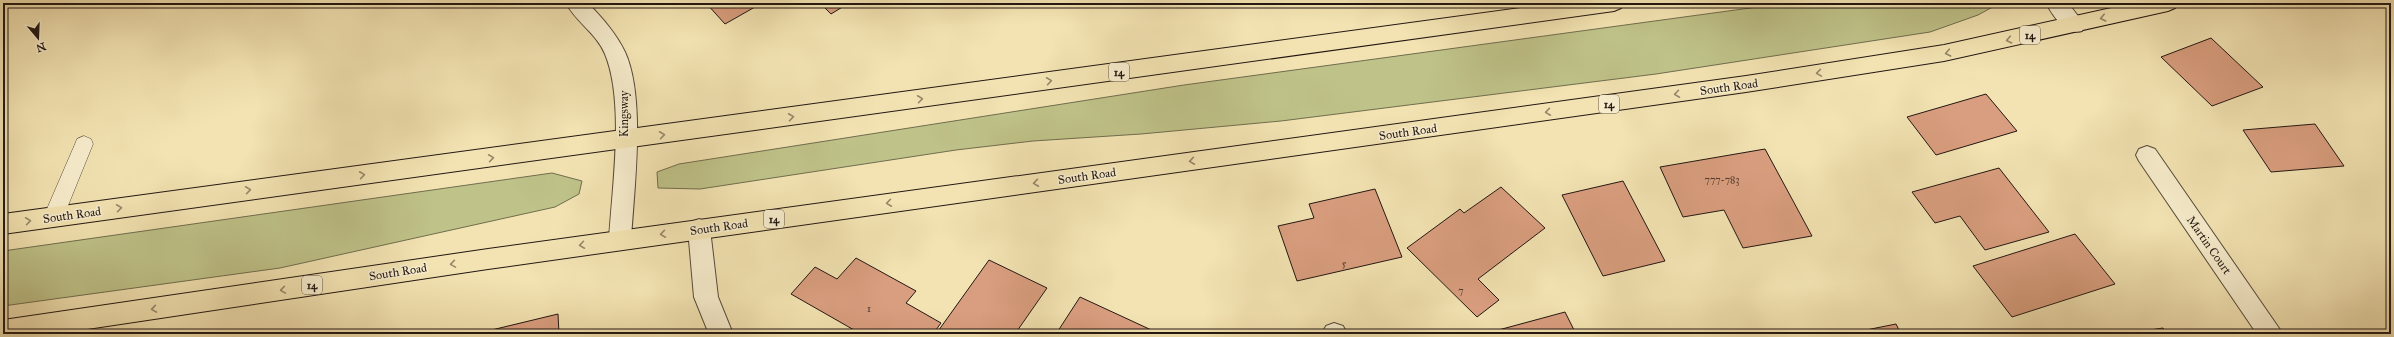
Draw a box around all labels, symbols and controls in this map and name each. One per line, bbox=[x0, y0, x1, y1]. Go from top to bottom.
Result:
one-way arrow bbox=[2100, 14, 2106, 22]
north arrow bbox=[18, 18, 58, 58]
road number: 14 bbox=[2020, 26, 2040, 44]
one-way arrow bbox=[2006, 35, 2012, 43]
text: N bbox=[34, 39, 48, 55]
one-way arrow bbox=[1945, 48, 1951, 56]
road number: 14 bbox=[1109, 63, 1129, 81]
one-way arrow bbox=[1816, 68, 1822, 77]
street label: South Road bbox=[1699, 76, 1759, 98]
one-way arrow bbox=[1046, 77, 1052, 86]
one-way arrow bbox=[1674, 89, 1680, 98]
street label: Kingsway bbox=[617, 90, 632, 137]
one-way arrow bbox=[917, 95, 923, 104]
road number: 14 bbox=[1599, 95, 1619, 113]
one-way arrow bbox=[1545, 107, 1551, 116]
one-way arrow bbox=[788, 113, 794, 122]
street label: South Road bbox=[1378, 121, 1438, 143]
one-way arrow bbox=[659, 131, 665, 140]
one-way arrow bbox=[488, 154, 494, 163]
one-way arrow bbox=[1189, 156, 1196, 165]
street label: South Road bbox=[1057, 165, 1117, 187]
one-way arrow bbox=[359, 171, 365, 180]
house number: 777-783 bbox=[1705, 174, 1739, 186]
one-way arrow bbox=[1033, 178, 1039, 187]
one-way arrow bbox=[245, 186, 251, 195]
one-way arrow bbox=[886, 199, 892, 208]
street label: South Road bbox=[42, 204, 102, 226]
one-way arrow bbox=[116, 204, 122, 213]
road number: 14 bbox=[764, 210, 784, 228]
street label: Martin Court bbox=[2184, 213, 2235, 277]
street label: South Road bbox=[689, 216, 749, 238]
one-way arrow bbox=[25, 217, 31, 226]
one-way arrow bbox=[660, 229, 666, 238]
one-way arrow bbox=[579, 240, 585, 249]
house number: 5 bbox=[1342, 258, 1347, 270]
one-way arrow bbox=[450, 259, 456, 268]
street label: South Road bbox=[368, 261, 428, 283]
road number: 14 bbox=[302, 276, 322, 294]
one-way arrow bbox=[280, 285, 286, 294]
house number: 7 bbox=[1458, 285, 1464, 297]
house number: 1 bbox=[867, 303, 871, 315]
one-way arrow bbox=[151, 304, 158, 313]

